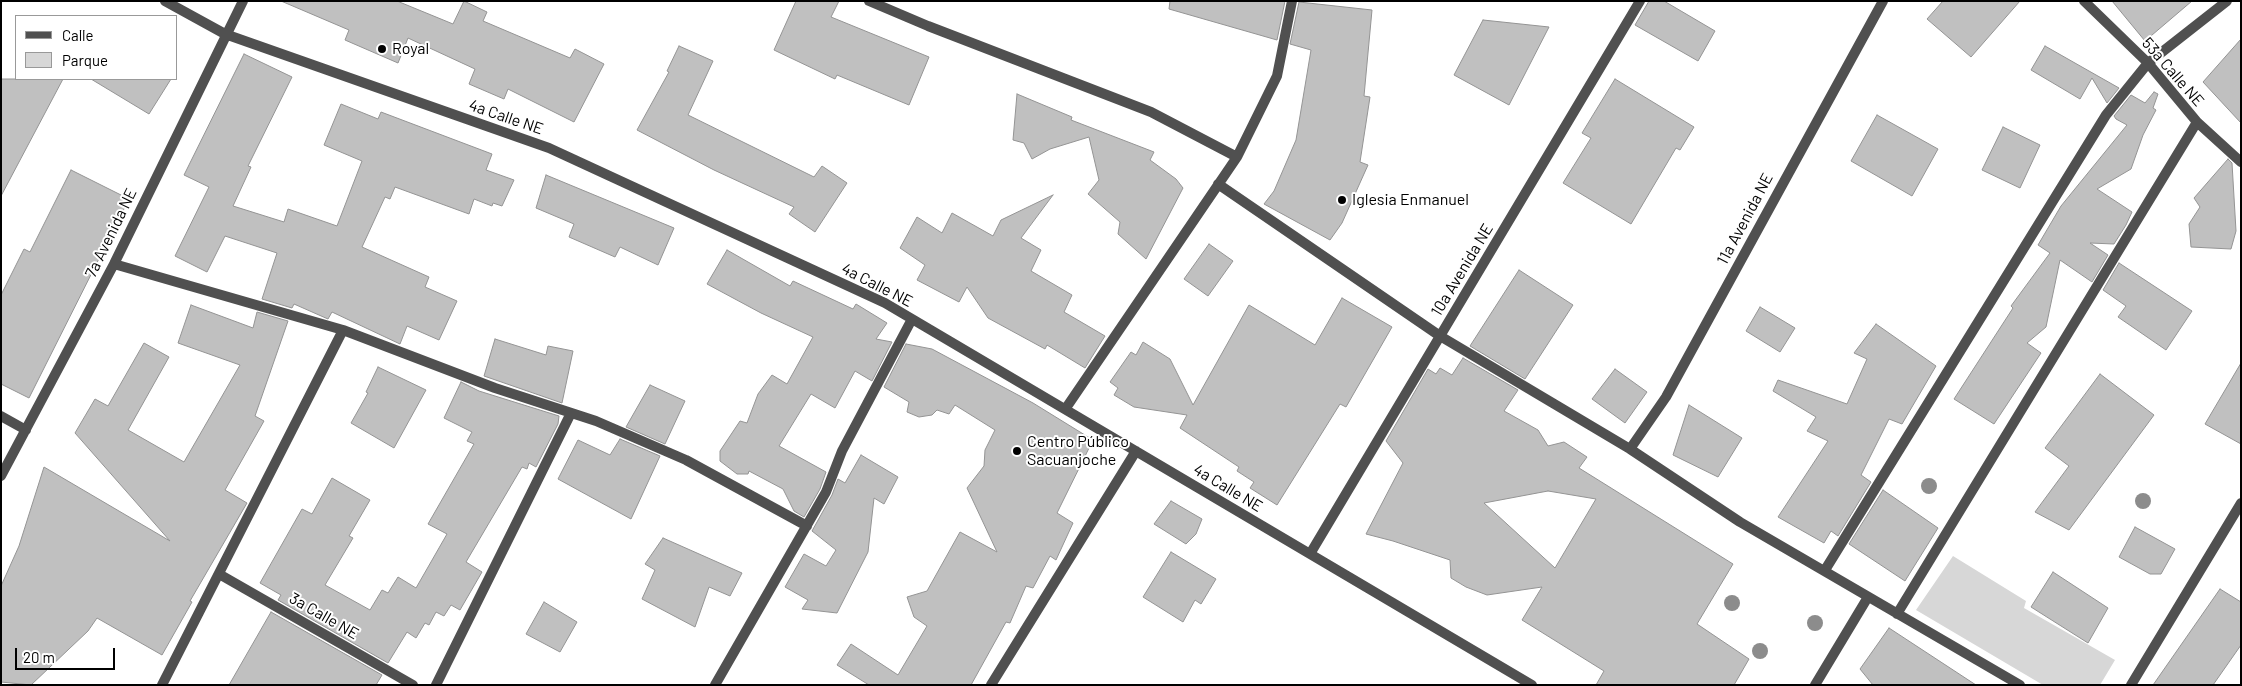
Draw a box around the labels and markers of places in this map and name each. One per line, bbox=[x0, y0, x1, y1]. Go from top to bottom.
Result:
place label: Royal bbox=[392, 39, 429, 59]
marker: Royal bbox=[376, 43, 388, 55]
place label: Iglesia Enmanuel bbox=[1352, 190, 1469, 210]
marker: Iglesia Enmanuel bbox=[1336, 194, 1348, 206]
place label: Centro Público Sacuanjoche bbox=[1027, 432, 1129, 470]
marker: Centro Público Sacuanjoche bbox=[1011, 445, 1023, 457]

